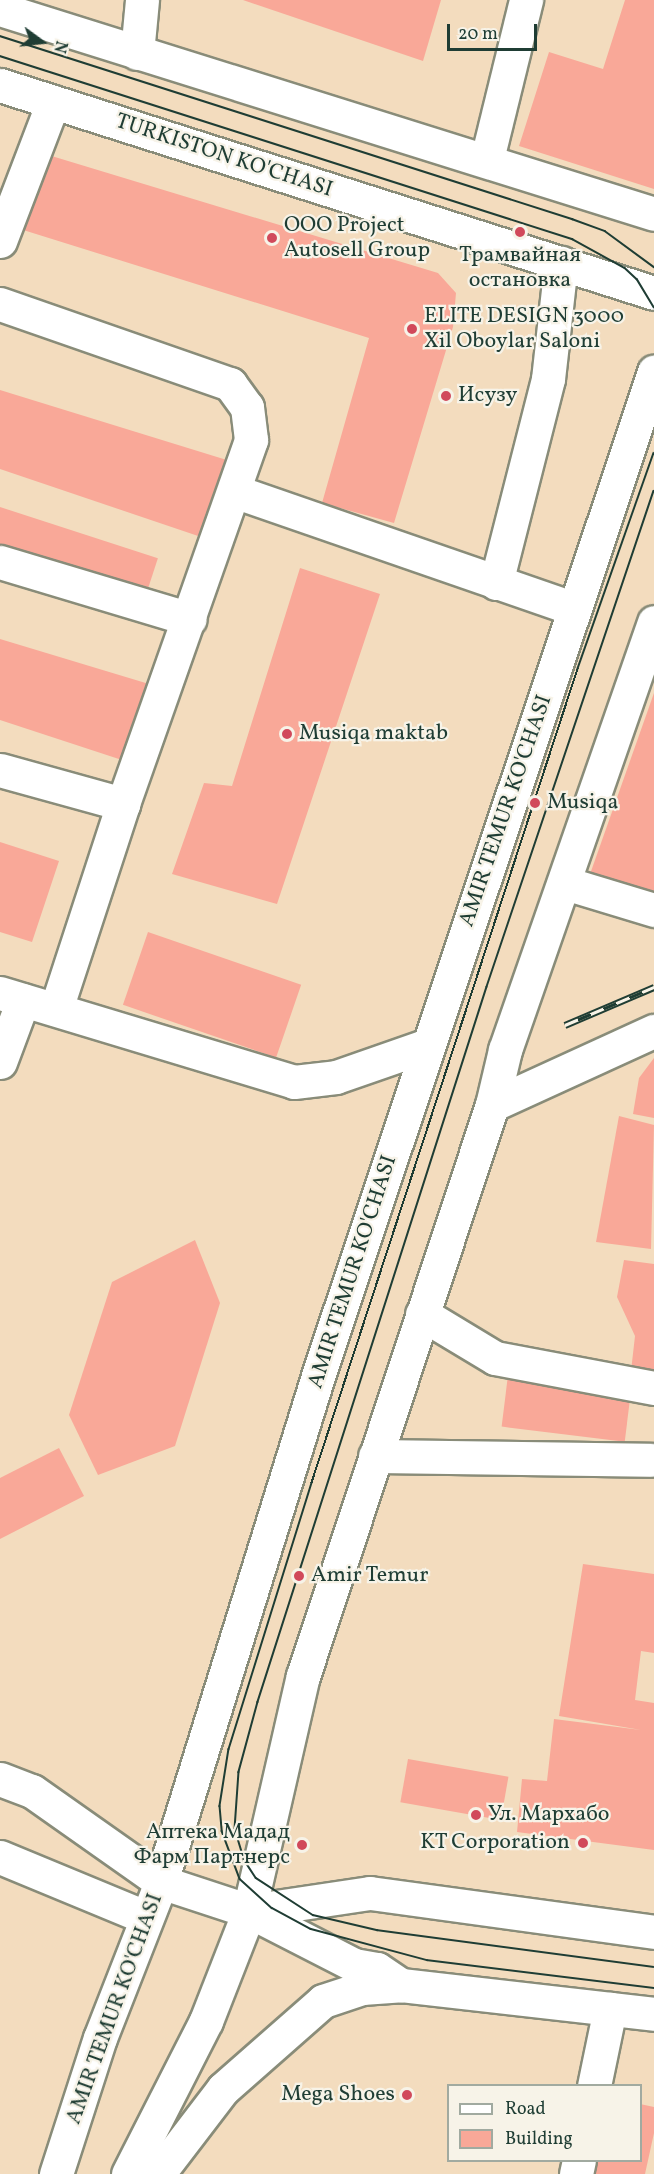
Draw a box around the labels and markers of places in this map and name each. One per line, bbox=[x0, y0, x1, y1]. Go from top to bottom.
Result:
place label: OOO Project Autosell Group bbox=[284, 212, 430, 264]
marker: Трамвайная остановка bbox=[513, 225, 527, 239]
marker: OOO Project Autosell Group bbox=[265, 231, 279, 245]
place label: Трамвайная остановка bbox=[459, 242, 581, 294]
place label: ELITE DESIGN 3000 Xil Oboylar Saloni bbox=[424, 303, 624, 354]
marker: ELITE DESIGN 3000 Xil Oboylar Saloni bbox=[405, 322, 419, 336]
place label: Исузу bbox=[458, 383, 517, 409]
marker: Исузу bbox=[439, 389, 453, 403]
place label: Musiqa maktab bbox=[299, 721, 448, 747]
marker: Musiqa maktab bbox=[280, 727, 294, 741]
place label: Musiqa bbox=[547, 790, 618, 816]
marker: Musiqa bbox=[528, 796, 542, 810]
place label: Amir Temur bbox=[311, 1563, 429, 1589]
marker: Amir Temur bbox=[292, 1569, 306, 1583]
place label: Ул. Мархабо bbox=[488, 1802, 610, 1828]
marker: Ул. Мархабо bbox=[469, 1808, 483, 1822]
place label: Аптека Мадад Фарм Партнерс bbox=[134, 1819, 290, 1870]
place label: KT Corporation bbox=[420, 1830, 570, 1856]
marker: KT Corporation bbox=[574, 1834, 592, 1852]
marker: Аптека Мадад Фарм Партнерс bbox=[295, 1838, 309, 1852]
place label: Mega Shoes bbox=[281, 2082, 395, 2108]
marker: Mega Shoes bbox=[400, 2088, 414, 2102]

